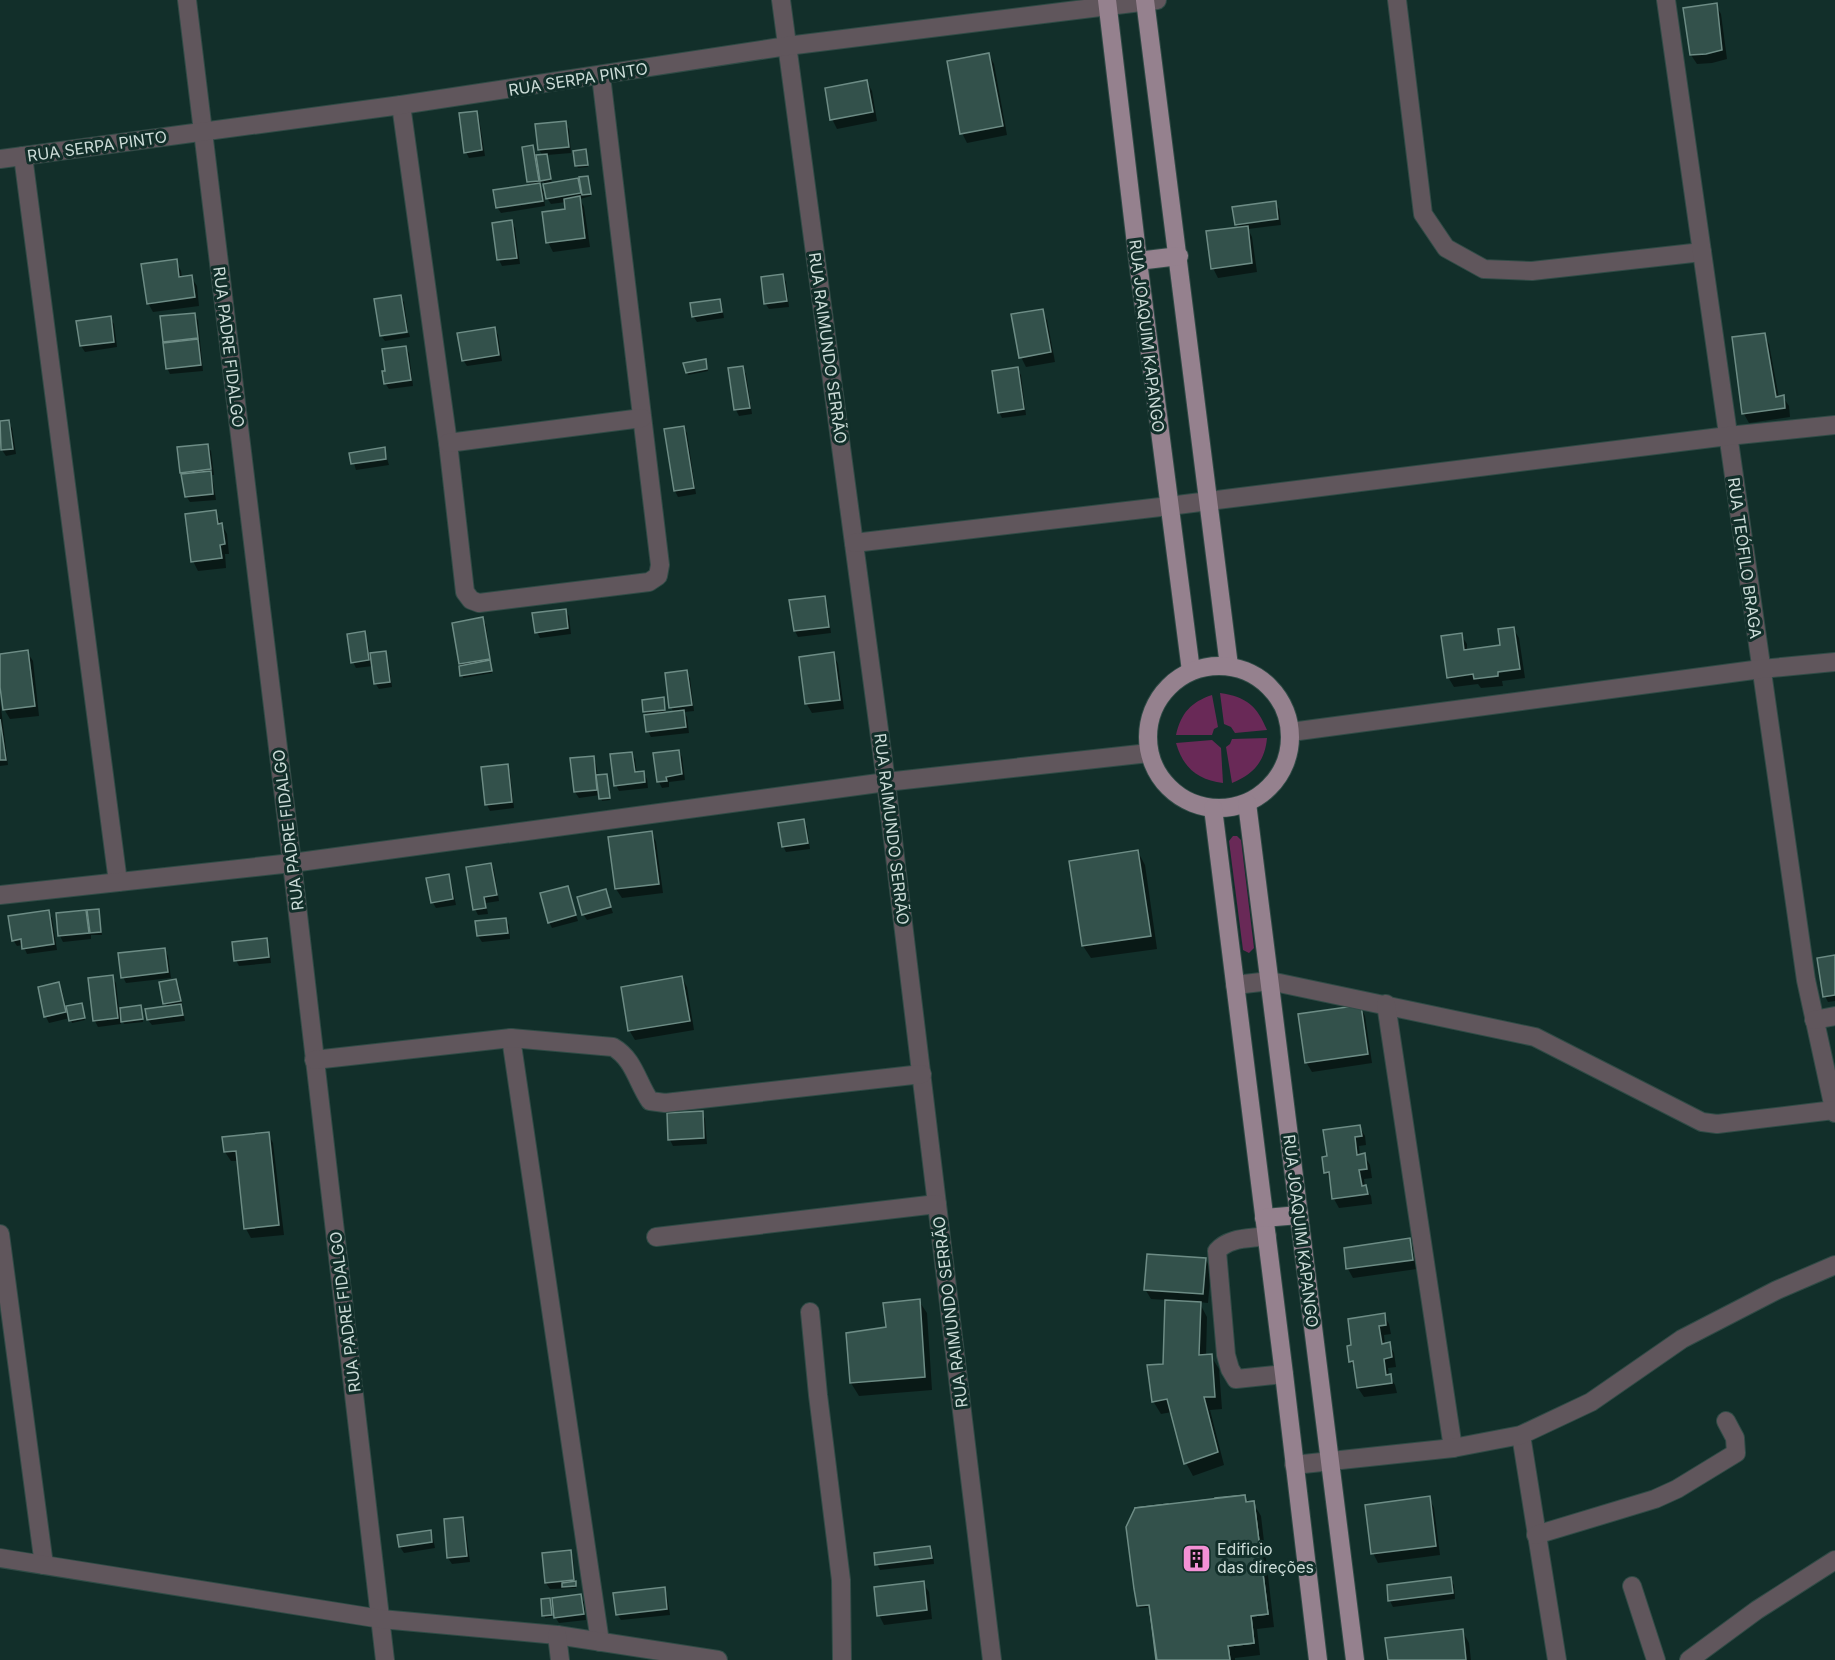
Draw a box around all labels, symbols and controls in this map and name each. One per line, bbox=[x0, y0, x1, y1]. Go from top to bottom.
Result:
street label: RUA SERPA PINTO bbox=[507, 58, 649, 100]
street label: RUA SERPA PINTO bbox=[26, 126, 168, 166]
street label: RUA JOAQUIM KAPANGO bbox=[1125, 238, 1169, 434]
street label: RUA RAIMUNDO SERRÃO bbox=[805, 251, 851, 445]
street label: RUA PADRE FIDALGO bbox=[209, 265, 249, 429]
street label: RUA TEÓFILO BRAGA bbox=[1724, 476, 1766, 640]
street label: RUA RAIMUNDO SERRÃO bbox=[870, 732, 914, 926]
street label: RUA PADRE FIDALGO bbox=[268, 748, 308, 912]
street label: RUA JOAQUIM KAPANGO bbox=[1279, 1133, 1323, 1329]
street label: RUA RAIMUNDO SERRÃO bbox=[928, 1215, 972, 1409]
street label: RUA PADRE FIDALGO bbox=[325, 1230, 365, 1394]
place label: Edificio das direções bbox=[1217, 1539, 1314, 1577]
building icon: Edificio das direções bbox=[1180, 1542, 1212, 1574]

